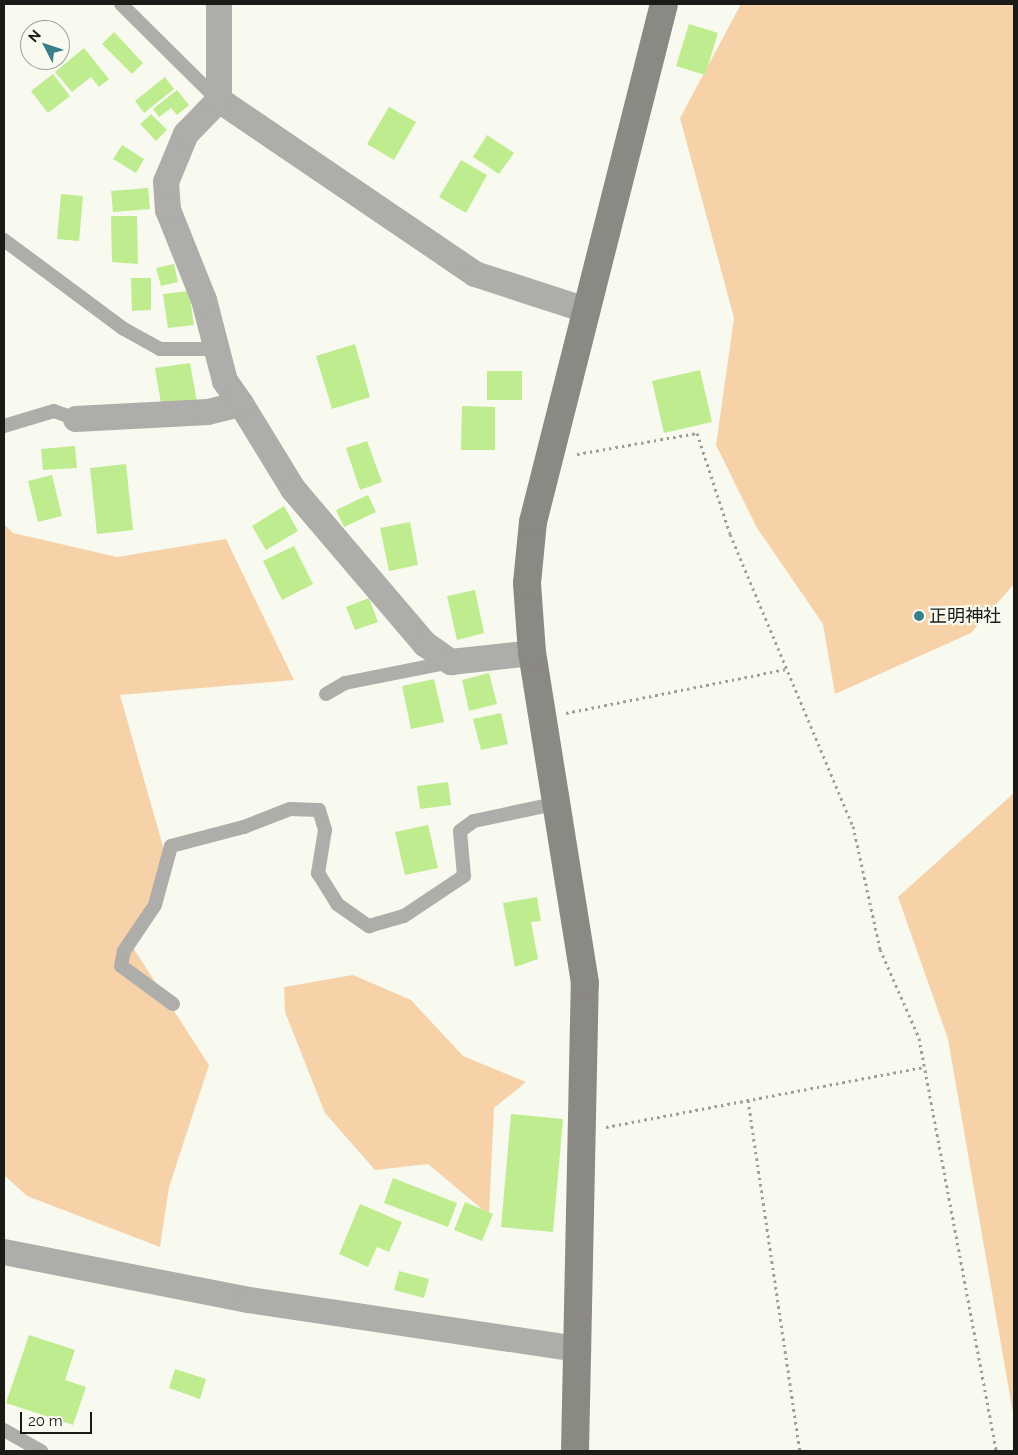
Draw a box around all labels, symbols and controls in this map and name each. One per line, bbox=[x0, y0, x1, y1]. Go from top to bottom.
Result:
north arrow bbox=[20, 20, 70, 70]
text: N bbox=[25, 27, 44, 45]
place label: 正明神社 bbox=[929, 605, 1001, 627]
marker: 正明神社 bbox=[913, 610, 925, 622]
scale bar bbox=[22, 1402, 95, 1434]
text: 20 m bbox=[28, 1412, 63, 1430]

